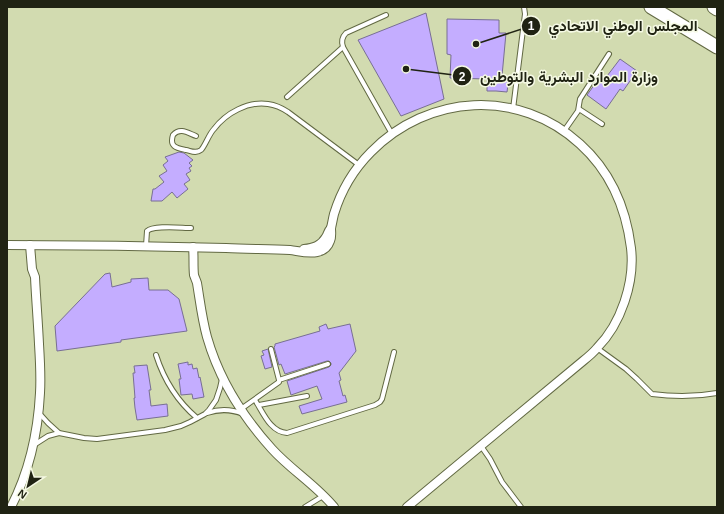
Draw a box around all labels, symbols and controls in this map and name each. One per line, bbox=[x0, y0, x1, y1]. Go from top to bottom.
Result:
callout: المجلس الوطني الاتحادي bbox=[521, 13, 706, 40]
text: المجلس الوطني الاتحادي bbox=[548, 17, 698, 39]
text: 1 bbox=[528, 19, 535, 33]
callout: وزارة الموارد البشرية والتوطين bbox=[452, 63, 666, 90]
text: وزارة الموارد البشرية والتوطين bbox=[480, 68, 658, 86]
text: 2 bbox=[459, 70, 466, 84]
north arrow bbox=[8, 466, 48, 506]
text: N bbox=[16, 487, 29, 501]

